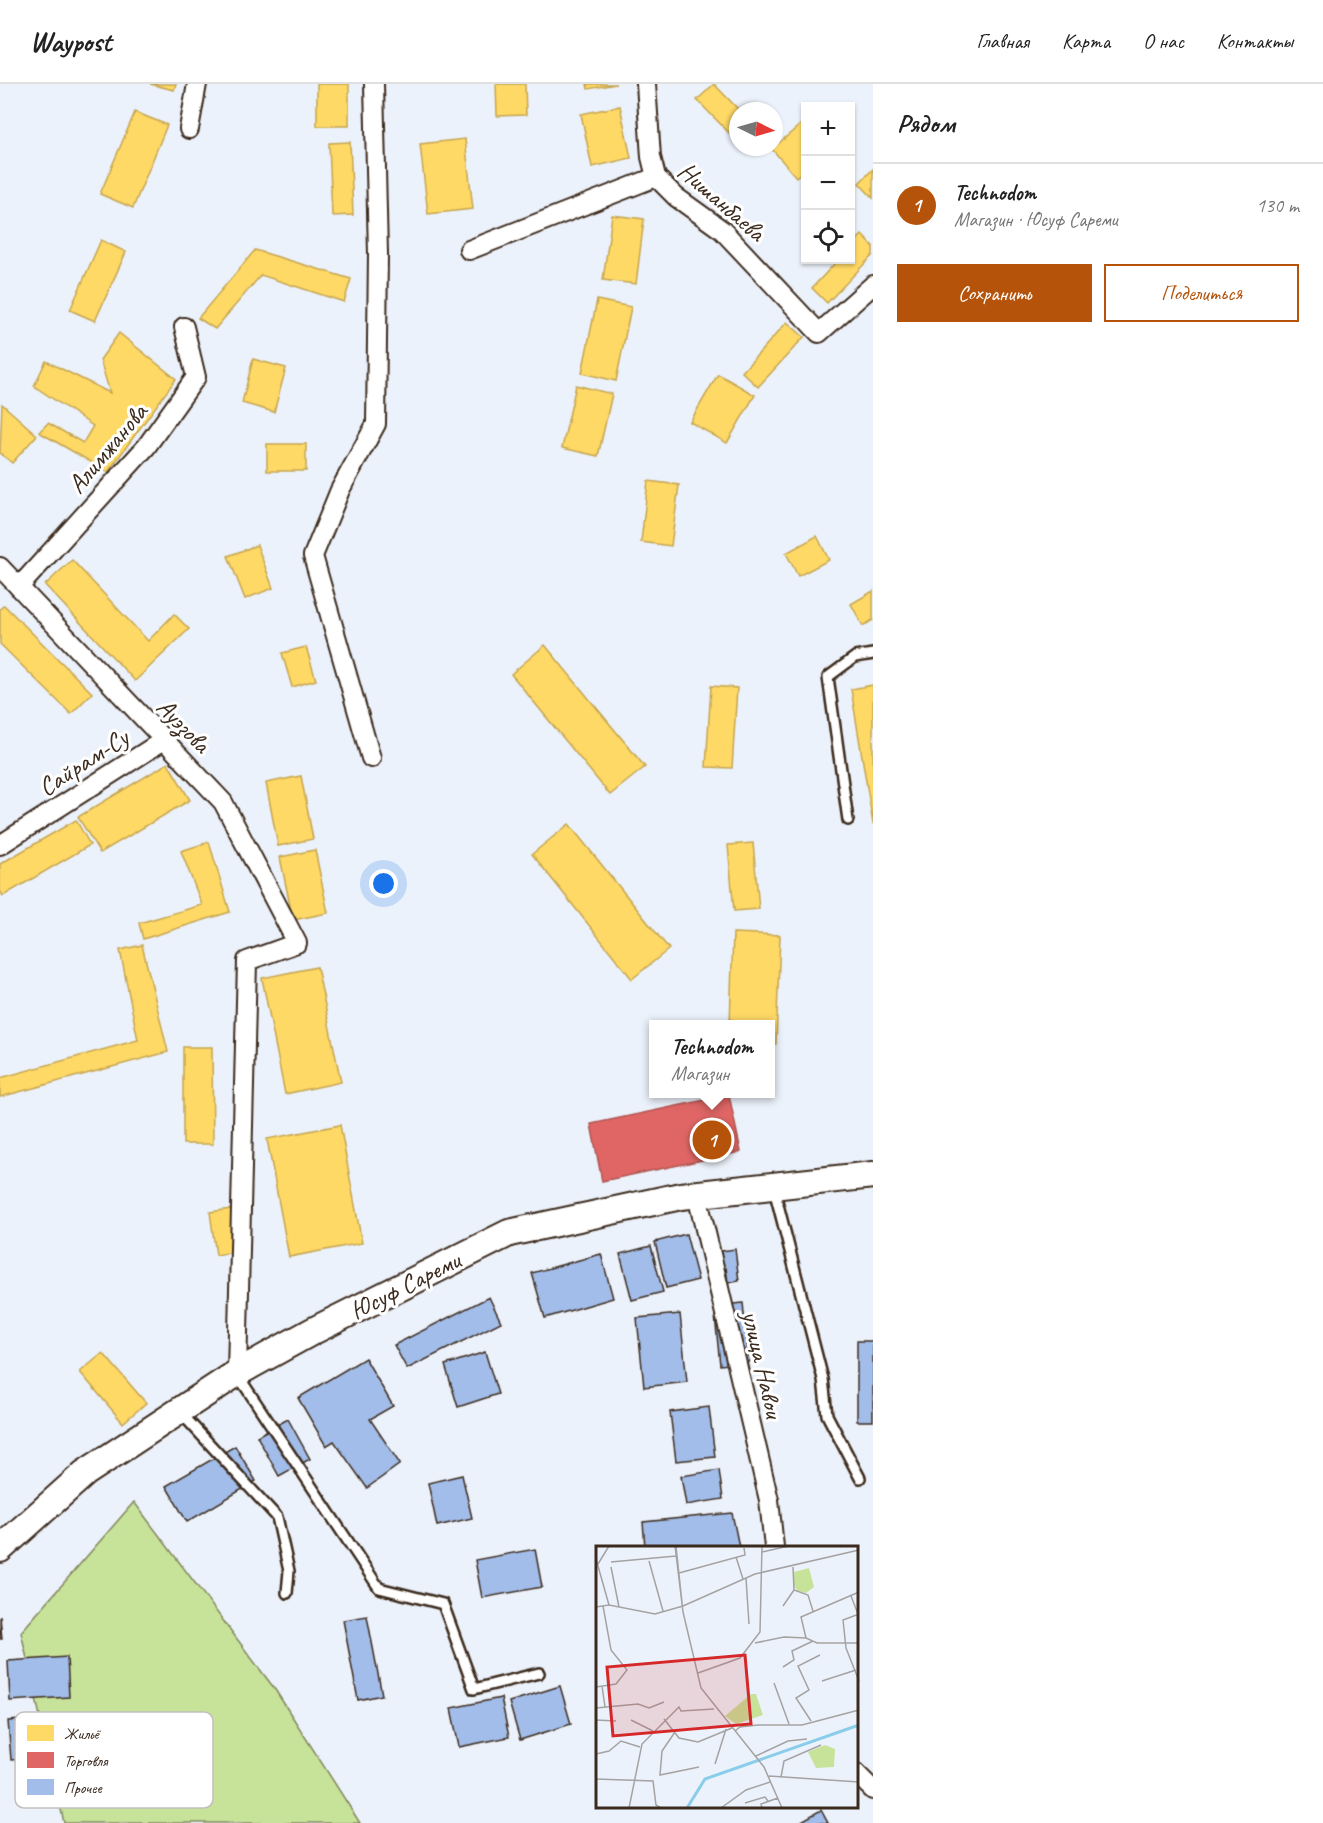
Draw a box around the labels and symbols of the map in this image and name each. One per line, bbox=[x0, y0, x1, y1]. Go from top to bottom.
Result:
north arrow bbox=[729, 102, 783, 156]
street label: Нишанбаева bbox=[671, 154, 773, 249]
street label: Алимжанова bbox=[60, 395, 156, 500]
street label: Ауэзова bbox=[149, 691, 219, 762]
street label: Сайрам-Су bbox=[32, 720, 136, 804]
your location bbox=[369, 869, 398, 898]
pin: 1 bbox=[692, 1118, 732, 1162]
street label: Юсуф Сареми bbox=[344, 1243, 467, 1327]
street label: улица Навои bbox=[734, 1306, 791, 1423]
inset map bbox=[596, 1546, 858, 1808]
legend bbox=[15, 1712, 213, 1808]
text: Жильё bbox=[64, 1724, 102, 1744]
text: Торговля bbox=[64, 1751, 109, 1771]
text: Прочее bbox=[64, 1778, 103, 1798]

